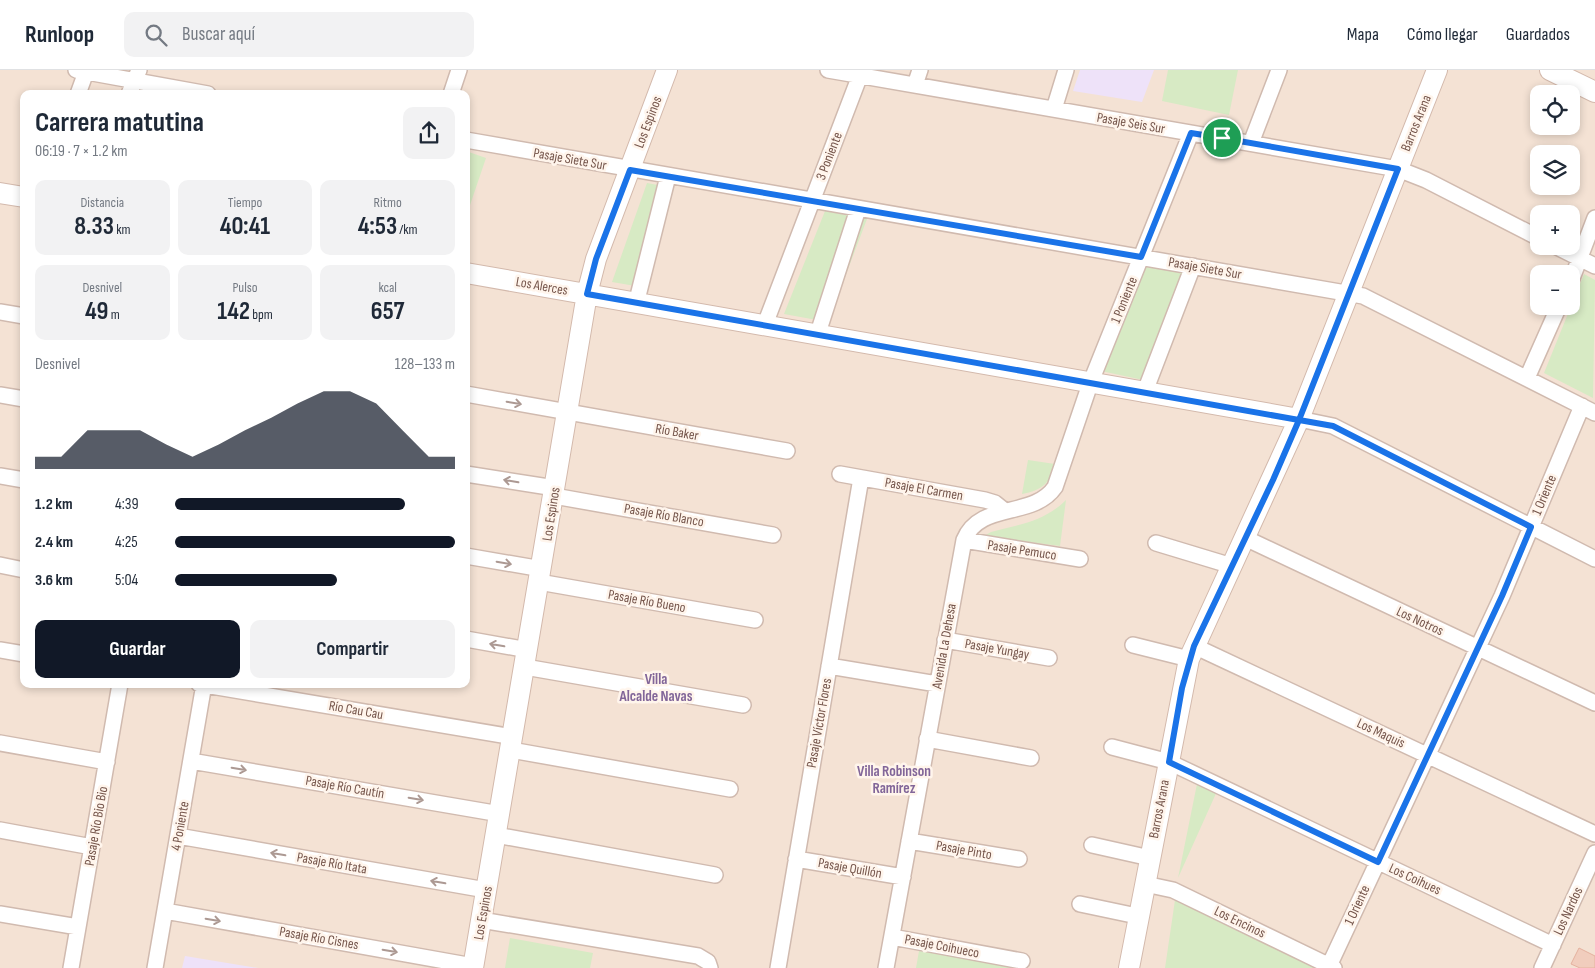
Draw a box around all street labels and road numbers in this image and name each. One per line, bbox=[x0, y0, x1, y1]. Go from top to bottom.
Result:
street label: Barros Arana bbox=[1397, 92, 1435, 154]
street label: Los Espinos bbox=[630, 94, 666, 150]
street label: Pasaje Seis Sur bbox=[1095, 109, 1167, 137]
street label: 3 Poniente bbox=[812, 130, 846, 182]
street label: Pasaje Siete Sur bbox=[532, 144, 608, 174]
street label: Pasaje Siete Sur bbox=[1167, 253, 1243, 283]
street label: Los Alerces bbox=[515, 273, 569, 299]
street label: 1 Poniente bbox=[1107, 274, 1141, 326]
street label: Río Baker bbox=[654, 420, 700, 444]
street label: 1 Oriente bbox=[1528, 472, 1560, 518]
street label: Pasaje El Carmen bbox=[884, 474, 964, 504]
street label: Los Espinos bbox=[538, 486, 564, 542]
street label: Pasaje Río Blanco bbox=[623, 500, 705, 530]
street label: Pasaje Pemuco bbox=[986, 536, 1058, 564]
street label: Pasaje Río Bueno bbox=[607, 586, 687, 616]
street label: Avenida La Dehesa bbox=[928, 602, 960, 691]
street label: Los Notros bbox=[1394, 603, 1446, 639]
street label: Pasaje Yungay bbox=[963, 635, 1031, 663]
street label: Pasaje Víctor Flores bbox=[803, 677, 835, 769]
street label: Río Cau Cau bbox=[327, 697, 385, 723]
street label: Los Maquis bbox=[1354, 714, 1408, 752]
street label: Pasaje Río Cautín bbox=[304, 772, 386, 802]
street label: Barros Arana bbox=[1145, 778, 1173, 840]
street label: Pasaje Río Bio Bio bbox=[81, 785, 111, 867]
street label: 4 Poniente bbox=[167, 800, 193, 852]
street label: Pasaje Pinto bbox=[935, 837, 993, 863]
street label: Pasaje Río Itata bbox=[296, 848, 368, 878]
street label: Pasaje Quillón bbox=[817, 854, 883, 882]
street label: Los Coihues bbox=[1386, 860, 1444, 898]
street label: 1 Oriente bbox=[1340, 882, 1374, 928]
street label: Los Nardos bbox=[1549, 884, 1587, 938]
street label: Los Espinos bbox=[470, 885, 496, 941]
street label: Los Encinos bbox=[1212, 902, 1268, 942]
street label: Pasaje Río Cisnes bbox=[278, 923, 360, 953]
street label: Pasaje Coihueco bbox=[903, 930, 981, 962]

